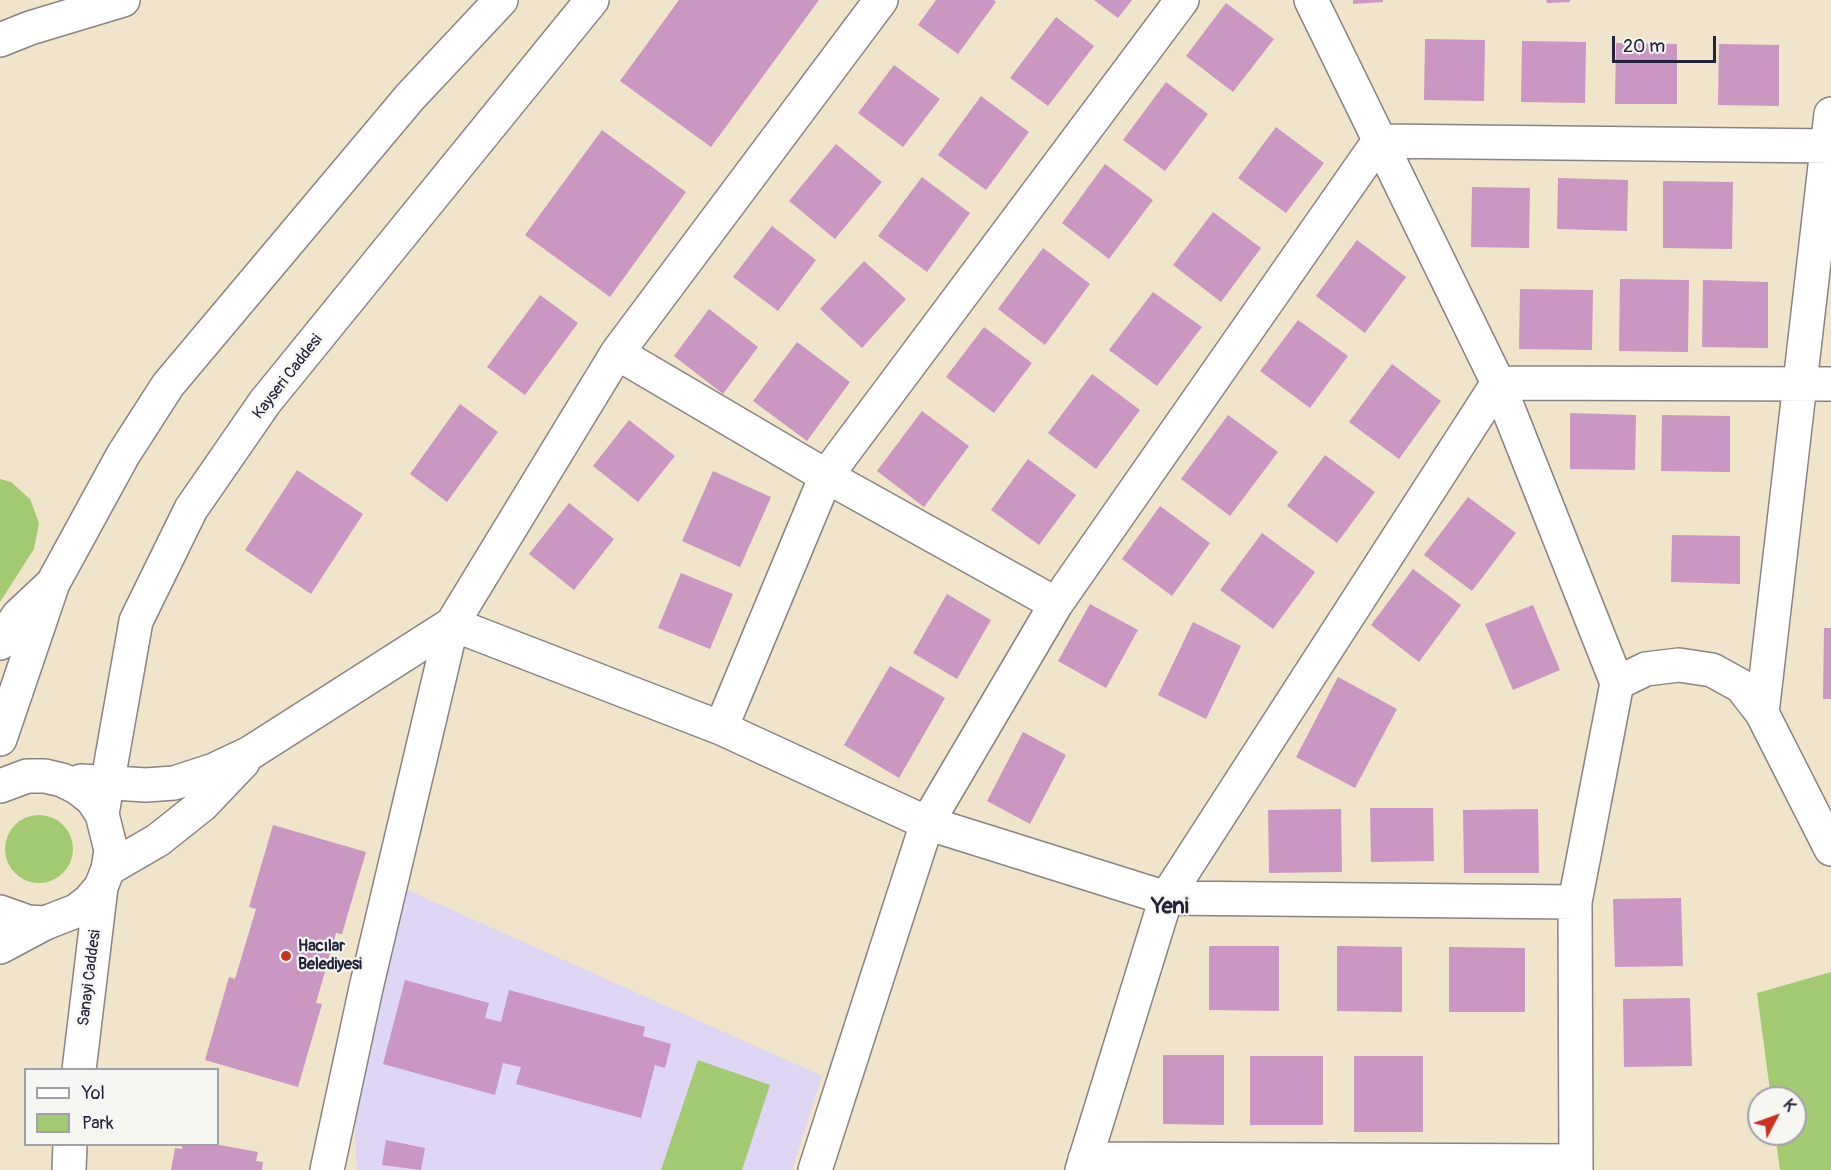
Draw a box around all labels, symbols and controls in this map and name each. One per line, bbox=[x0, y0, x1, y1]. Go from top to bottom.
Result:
scale bar bbox=[1615, 24, 1718, 62]
text: 20 m bbox=[1623, 35, 1665, 58]
street label: Kayseri Caddesi bbox=[249, 331, 327, 423]
district label: Yeni bbox=[1151, 894, 1189, 920]
street label: Sanayi Caddesi bbox=[75, 929, 105, 1027]
place label: Hacılar Belediyesi bbox=[298, 937, 362, 975]
marker: Hacılar Belediyesi bbox=[279, 949, 293, 963]
legend bbox=[24, 1068, 219, 1146]
text: Yol bbox=[82, 1082, 105, 1105]
north arrow bbox=[1747, 1086, 1807, 1146]
text: K bbox=[1778, 1095, 1800, 1116]
text: Park bbox=[82, 1112, 114, 1135]

